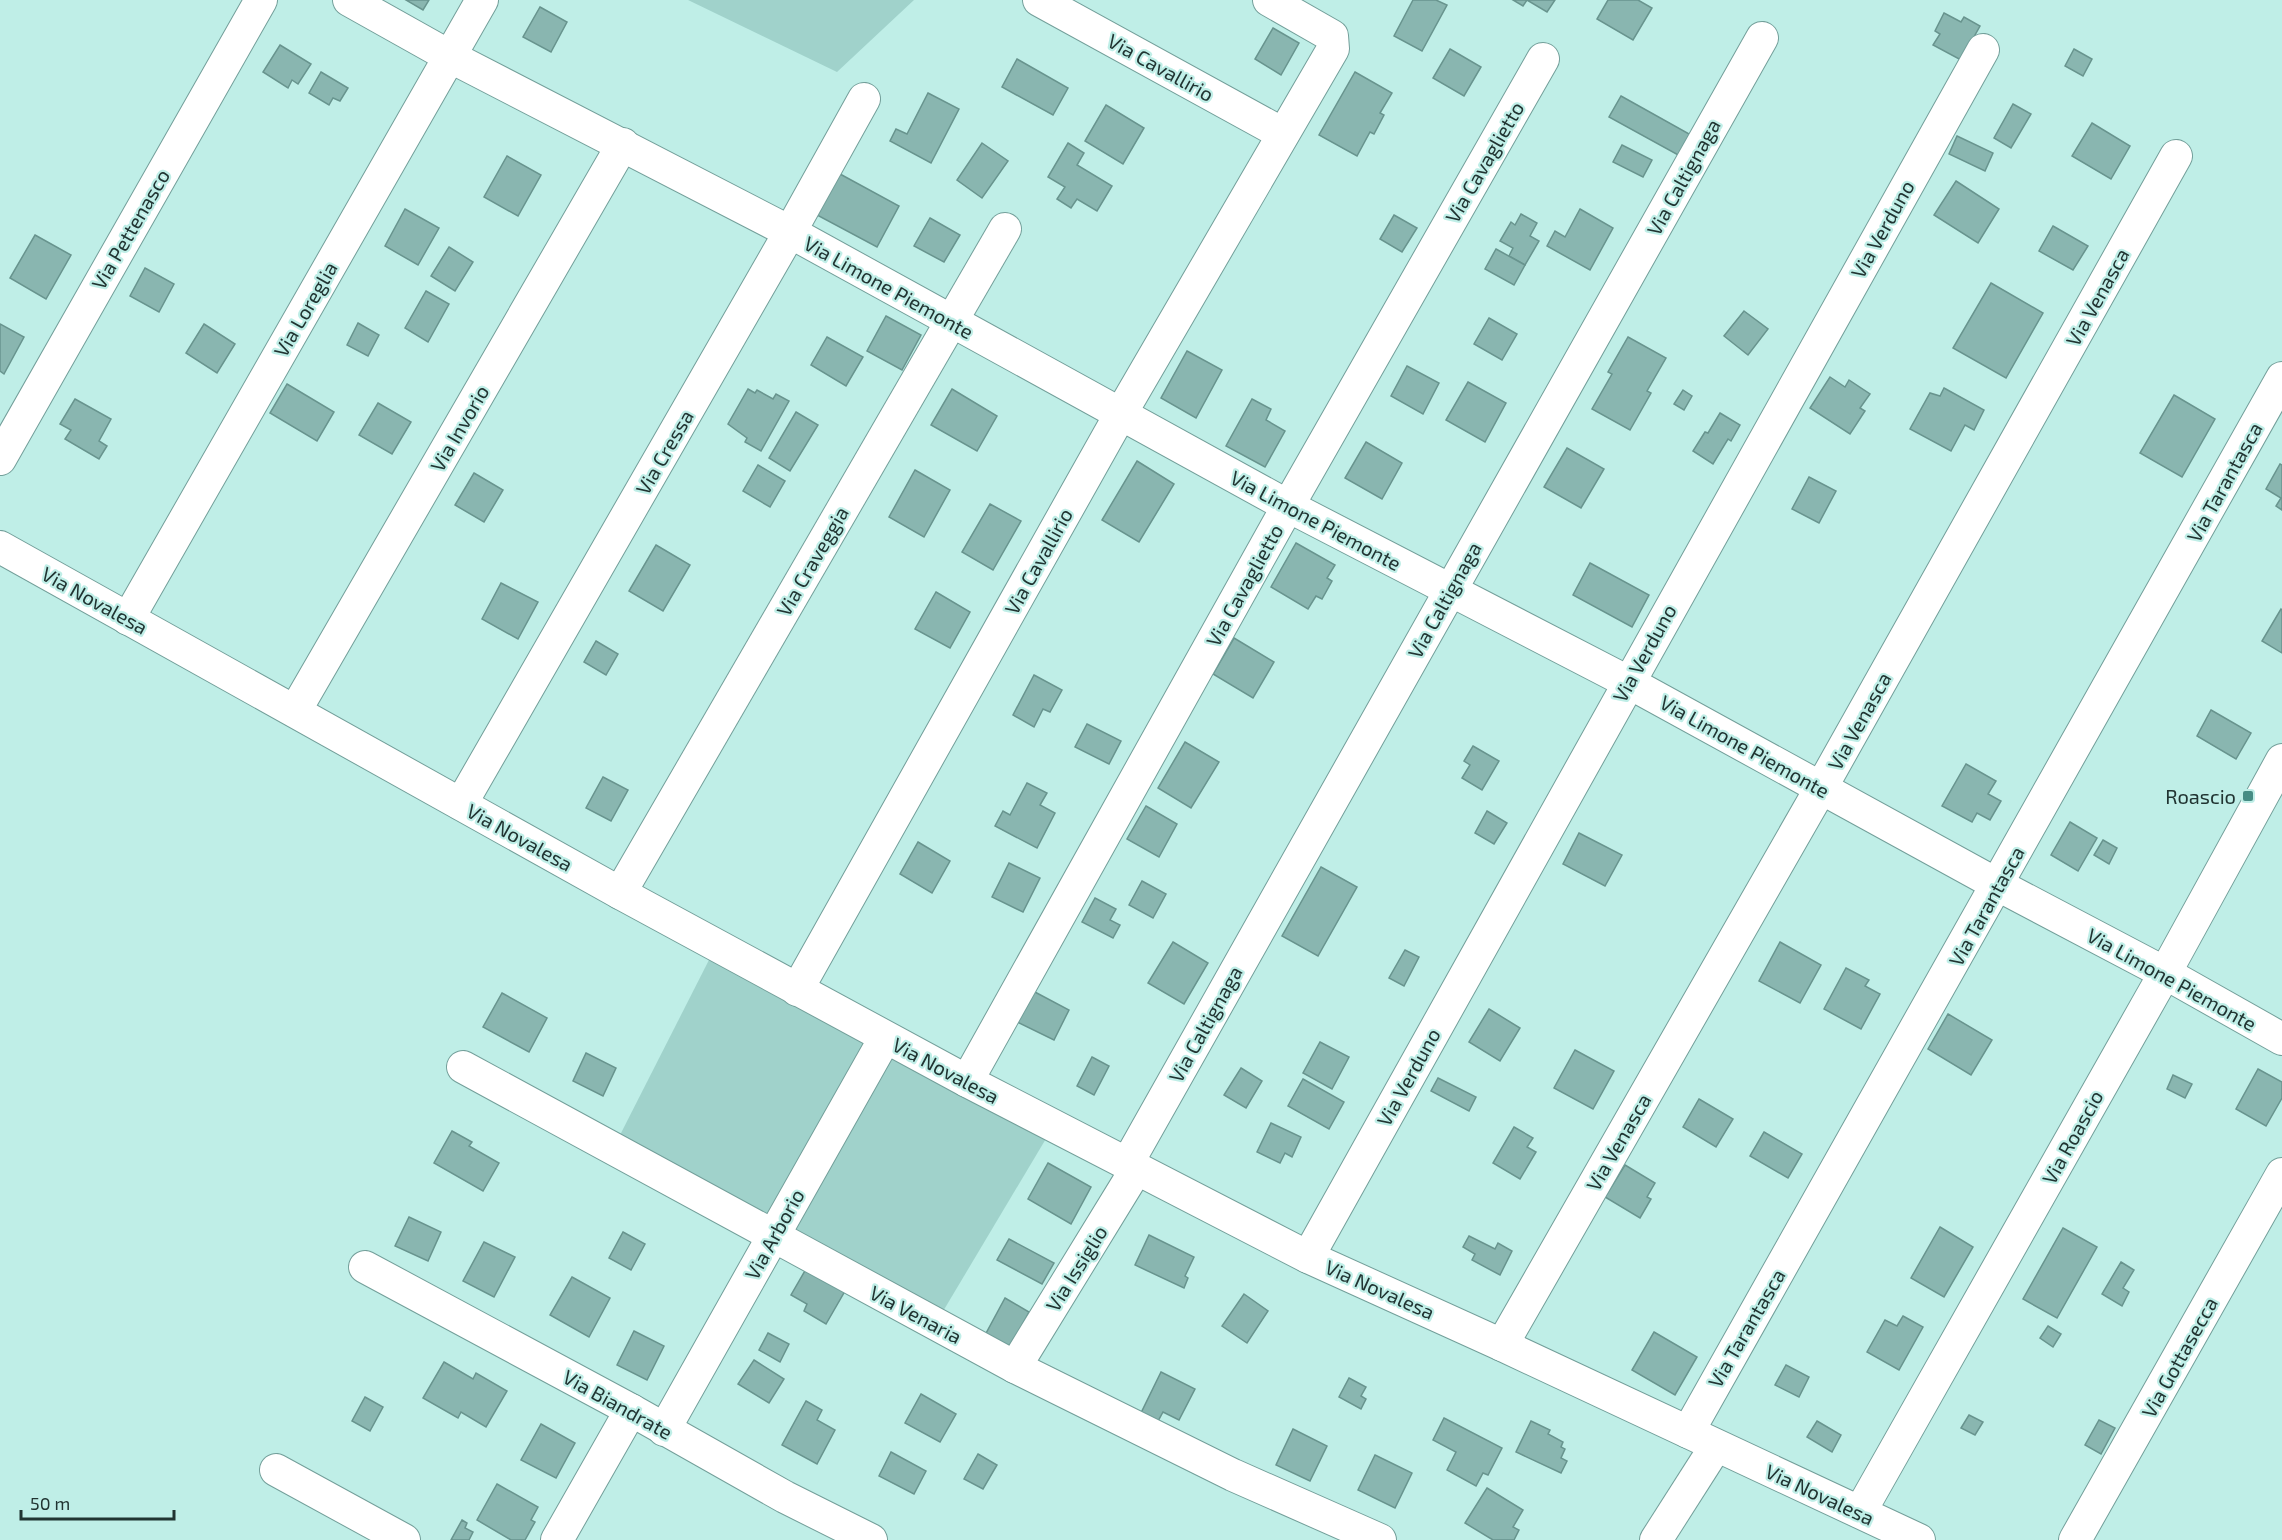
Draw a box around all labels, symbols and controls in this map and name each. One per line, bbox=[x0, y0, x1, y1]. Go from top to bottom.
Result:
street label: Via Cavallirio bbox=[1104, 28, 1218, 106]
street label: Via Cavaglietto bbox=[1440, 97, 1528, 227]
street label: Via Caltignaga bbox=[1641, 115, 1725, 239]
street label: Via Pettenasco bbox=[86, 165, 174, 293]
street label: Via Verduno bbox=[1845, 176, 1919, 282]
street label: Via Limone Piemonte bbox=[800, 230, 978, 344]
street label: Via Venasca bbox=[2060, 244, 2134, 350]
street label: Via Loreglia bbox=[268, 257, 342, 361]
street label: Via Invorio bbox=[425, 381, 493, 475]
street label: Via Cressa bbox=[630, 405, 698, 499]
street label: Via Tarantasca bbox=[2181, 418, 2267, 546]
street label: Via Limone Piemonte bbox=[1227, 465, 1405, 575]
street label: Via Craveggia bbox=[771, 502, 853, 620]
street label: Via Cavallirio bbox=[999, 504, 1077, 618]
street label: Via Cavaglietto bbox=[1201, 520, 1287, 650]
street label: Via Caltignaga bbox=[1402, 538, 1486, 662]
street label: Via Novalesa bbox=[38, 561, 152, 639]
street label: Via Verduno bbox=[1607, 600, 1681, 706]
street label: Via Venasca bbox=[1822, 668, 1896, 774]
street label: Via Limone Piemonte bbox=[1656, 689, 1834, 803]
place label: Roascio bbox=[2165, 784, 2236, 808]
marker: Roascio bbox=[2241, 789, 2255, 803]
street label: Via Novalesa bbox=[463, 798, 577, 876]
street label: Via Tarantasca bbox=[1943, 842, 2029, 970]
street label: Via Limone Piemonte bbox=[2083, 922, 2261, 1036]
street label: Via Caltignaga bbox=[1163, 962, 1247, 1086]
street label: Via Verduno bbox=[1371, 1024, 1445, 1130]
street label: Via Novalesa bbox=[889, 1032, 1003, 1108]
street label: Via Roascio bbox=[2036, 1086, 2108, 1188]
street label: Via Venasca bbox=[1581, 1089, 1655, 1195]
street label: Via Arborio bbox=[739, 1185, 809, 1283]
street label: Via Issiglio bbox=[1040, 1221, 1112, 1315]
street label: Via Novalesa bbox=[1322, 1254, 1438, 1324]
street label: Via Tarantasca bbox=[1702, 1264, 1790, 1392]
street label: Via Venaria bbox=[866, 1280, 966, 1348]
street label: Via Gottasecca bbox=[2136, 1293, 2222, 1421]
street label: Via Biandrate bbox=[559, 1364, 677, 1444]
street label: Via Novalesa bbox=[1762, 1458, 1878, 1530]
scale bar bbox=[21, 1483, 174, 1521]
text: 50 m bbox=[30, 1492, 70, 1514]

